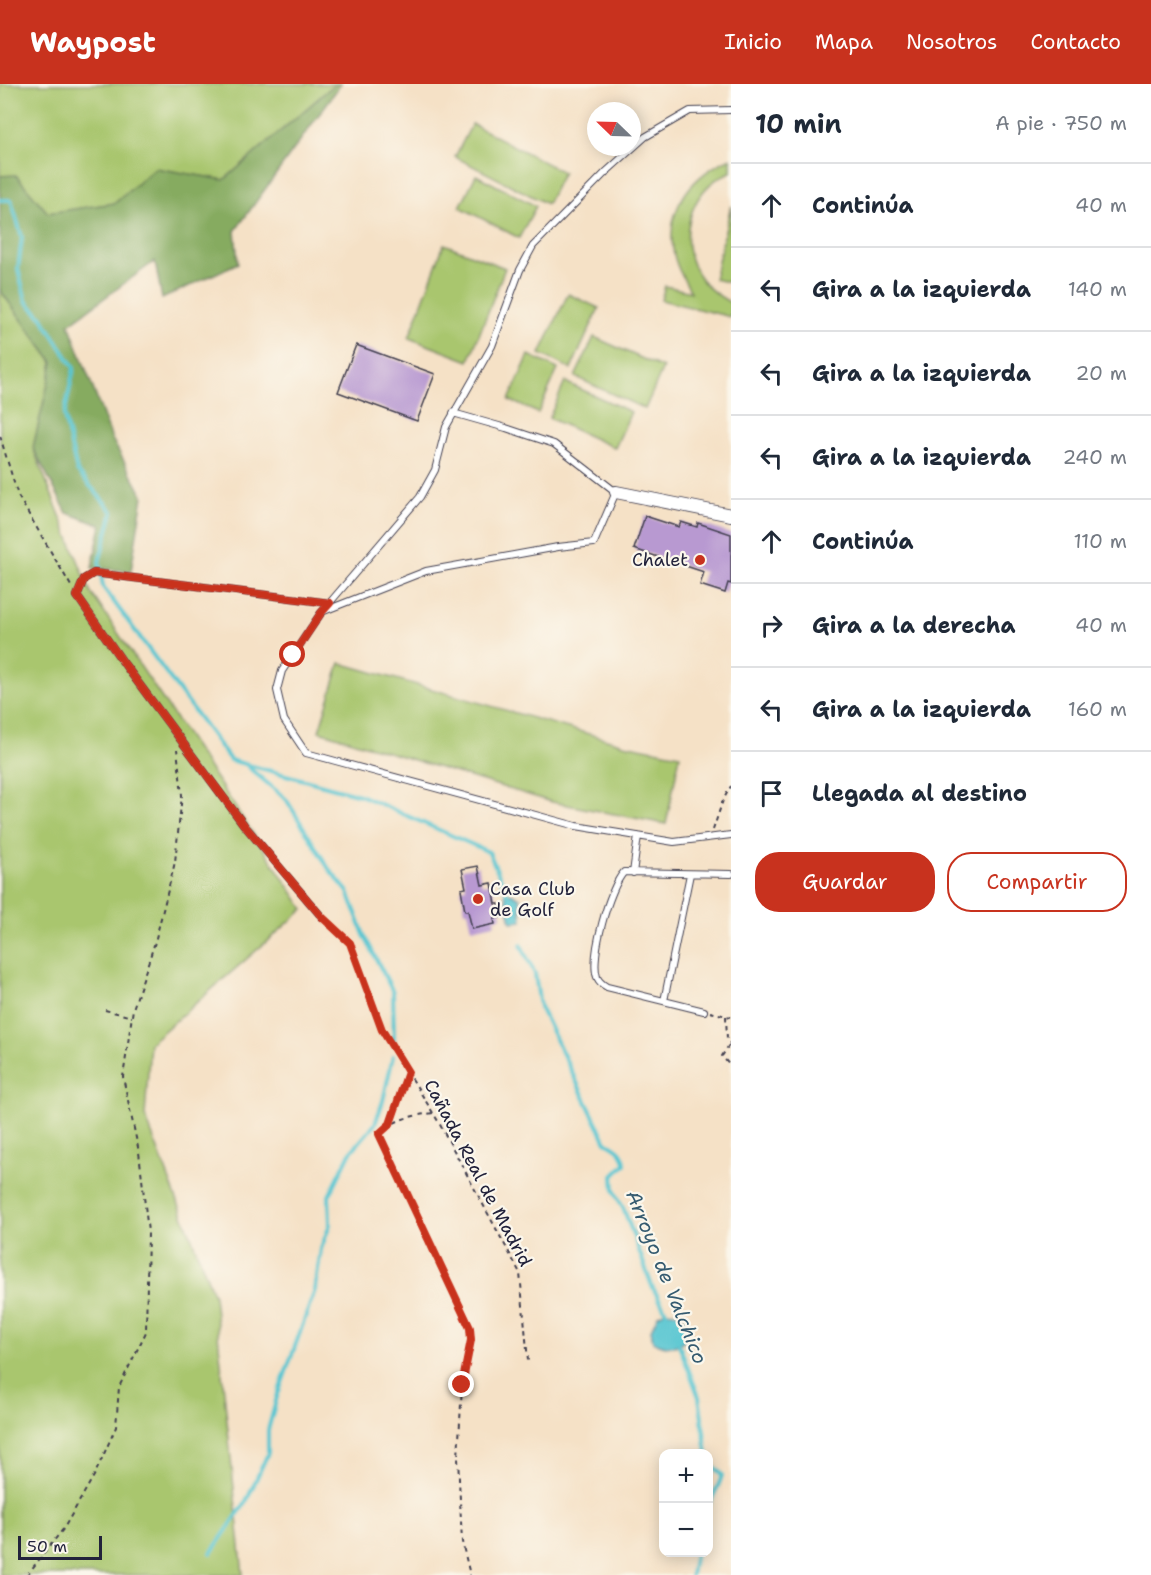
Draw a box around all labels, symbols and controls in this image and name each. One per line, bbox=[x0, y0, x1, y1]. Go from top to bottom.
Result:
text: Waypost bbox=[30, 23, 156, 61]
text: Inicio bbox=[724, 28, 782, 56]
text: Mapa bbox=[815, 28, 873, 56]
text: Nosotros bbox=[906, 28, 997, 56]
text: Contacto bbox=[1030, 28, 1121, 56]
north arrow bbox=[587, 102, 641, 156]
text: 10 min bbox=[755, 106, 842, 141]
text: A pie · 750 m bbox=[995, 110, 1127, 136]
icon: ahead bbox=[755, 189, 788, 222]
text: Continúa bbox=[812, 191, 914, 220]
text: 40 m bbox=[1075, 192, 1127, 218]
icon: left bbox=[755, 273, 788, 306]
text: Gira a la izquierda bbox=[812, 275, 1031, 304]
text: 140 m bbox=[1068, 276, 1127, 302]
icon: left bbox=[755, 357, 788, 390]
text: Gira a la izquierda bbox=[812, 359, 1031, 388]
text: 20 m bbox=[1076, 360, 1127, 386]
icon: left bbox=[755, 441, 788, 474]
text: Gira a la izquierda bbox=[812, 443, 1031, 472]
text: 240 m bbox=[1062, 444, 1127, 470]
icon: ahead bbox=[755, 525, 788, 558]
text: Continúa bbox=[812, 527, 914, 556]
text: 110 m bbox=[1073, 528, 1127, 554]
place label: Chalet bbox=[632, 548, 688, 572]
marker: Chalet bbox=[693, 553, 707, 567]
icon: right bbox=[755, 609, 788, 642]
text: Gira a la derecha bbox=[812, 611, 1016, 640]
text: 40 m bbox=[1075, 612, 1127, 638]
route start bbox=[279, 641, 305, 667]
icon: left bbox=[755, 693, 788, 726]
text: Gira a la izquierda bbox=[812, 695, 1031, 724]
text: 160 m bbox=[1068, 696, 1127, 722]
icon: arrive bbox=[755, 777, 788, 810]
text: Llegada al destino bbox=[812, 779, 1027, 808]
button: Guardar bbox=[755, 852, 935, 912]
button: Compartir bbox=[947, 852, 1127, 912]
place label: Casa Club de Golf bbox=[490, 877, 575, 922]
marker: Casa Club de Golf bbox=[471, 892, 485, 906]
street label: Cañada Real de Madrid bbox=[418, 1075, 538, 1271]
water label: Arroyo de Valchico bbox=[620, 1186, 714, 1368]
route end bbox=[448, 1371, 474, 1397]
map controls bbox=[659, 1449, 713, 1557]
button: + bbox=[659, 1449, 713, 1503]
button: − bbox=[659, 1503, 713, 1557]
scale bar bbox=[18, 1533, 102, 1560]
text: 50 m bbox=[27, 1536, 67, 1557]

